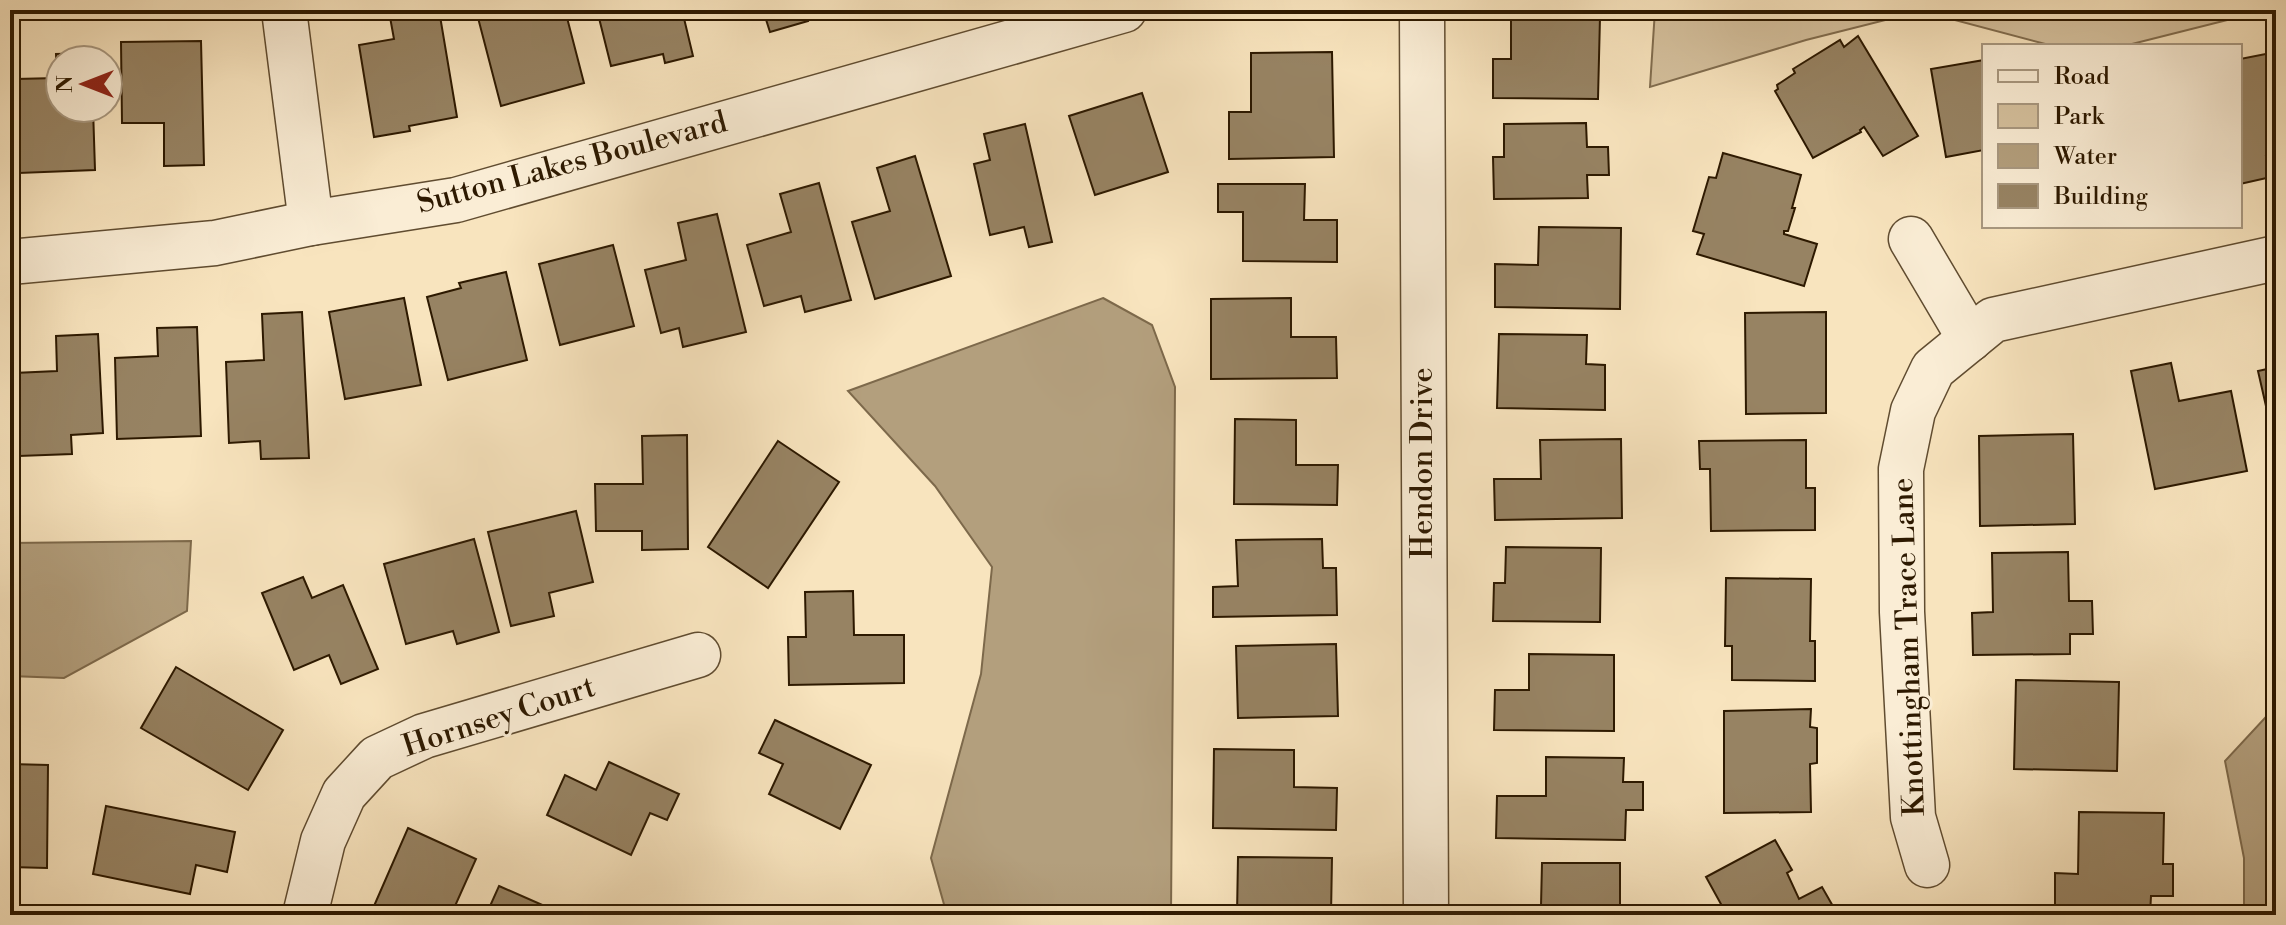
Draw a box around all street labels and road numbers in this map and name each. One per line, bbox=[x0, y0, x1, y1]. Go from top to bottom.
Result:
street label: Sutton Lakes Boulevard bbox=[413, 103, 731, 223]
street label: Hendon Drive bbox=[1404, 367, 1442, 559]
street label: Knottingham Trace Lane bbox=[1884, 477, 1934, 817]
street label: Hornsey Court bbox=[398, 668, 600, 766]

